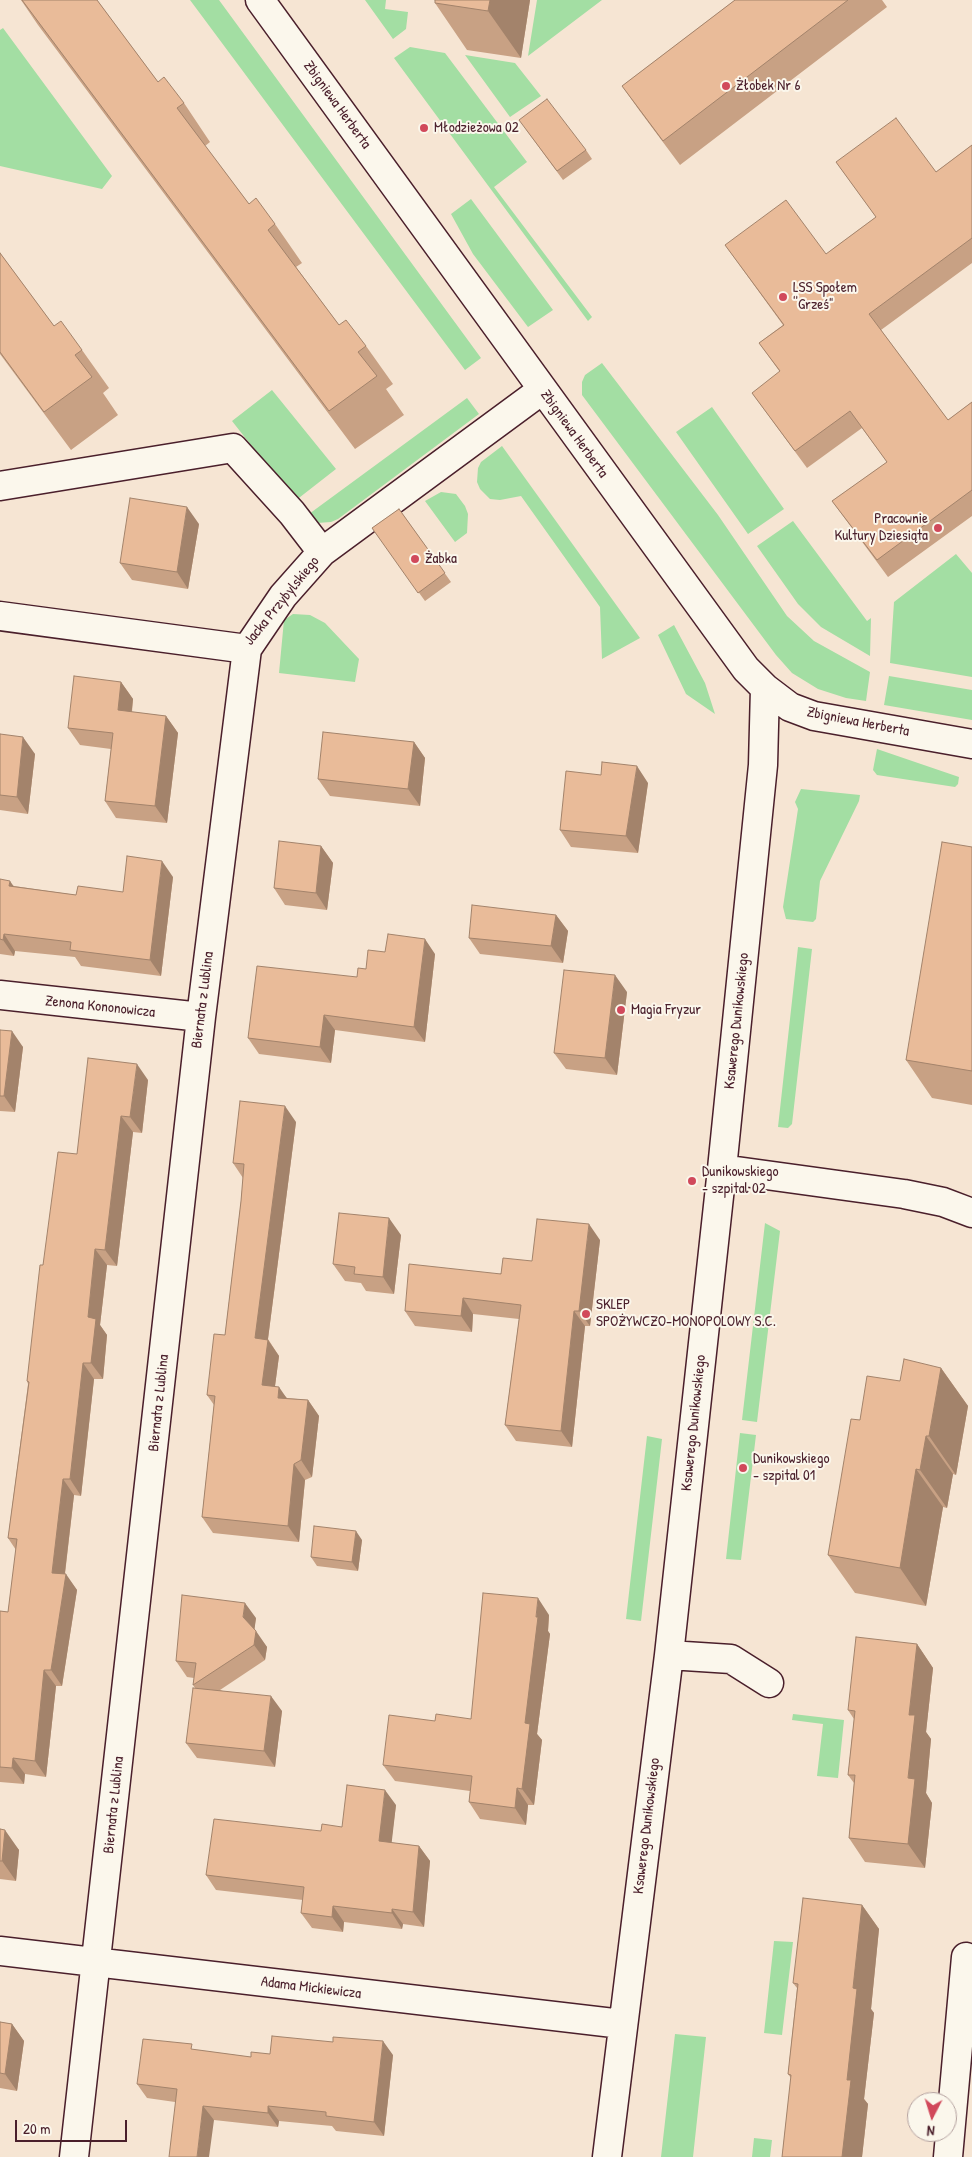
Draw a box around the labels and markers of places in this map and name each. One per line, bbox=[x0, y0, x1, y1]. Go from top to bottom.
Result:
place label: Żłobek Nr 6 bbox=[736, 77, 800, 95]
marker: Żłobek Nr 6 bbox=[720, 80, 732, 92]
place label: Młodzieżowa 02 bbox=[434, 119, 519, 137]
marker: Młodzieżowa 02 bbox=[418, 122, 430, 134]
place label: LSS Społem ''Grześ" bbox=[793, 279, 857, 314]
marker: LSS Społem ''Grześ" bbox=[777, 291, 789, 303]
place label: Pracownie Kultury Dziesiąta bbox=[835, 510, 928, 545]
marker: Pracownie Kultury Dziesiąta bbox=[932, 522, 944, 534]
place label: Żabka bbox=[425, 550, 457, 568]
marker: Żabka bbox=[409, 553, 421, 565]
place label: Magia Fryzur bbox=[631, 1001, 701, 1019]
marker: Magia Fryzur bbox=[615, 1004, 627, 1016]
place label: Dunikowskiego - szpital 02 bbox=[702, 1163, 779, 1198]
marker: Dunikowskiego - szpital 02 bbox=[686, 1175, 698, 1187]
place label: SKLEP SPOŻYWCZO-MONOPOLOWY S.C. bbox=[596, 1296, 776, 1331]
marker: SKLEP SPOŻYWCZO-MONOPOLOWY S.C. bbox=[580, 1308, 592, 1320]
place label: Dunikowskiego - szpital 01 bbox=[753, 1450, 830, 1485]
marker: Dunikowskiego - szpital 01 bbox=[737, 1462, 749, 1474]

